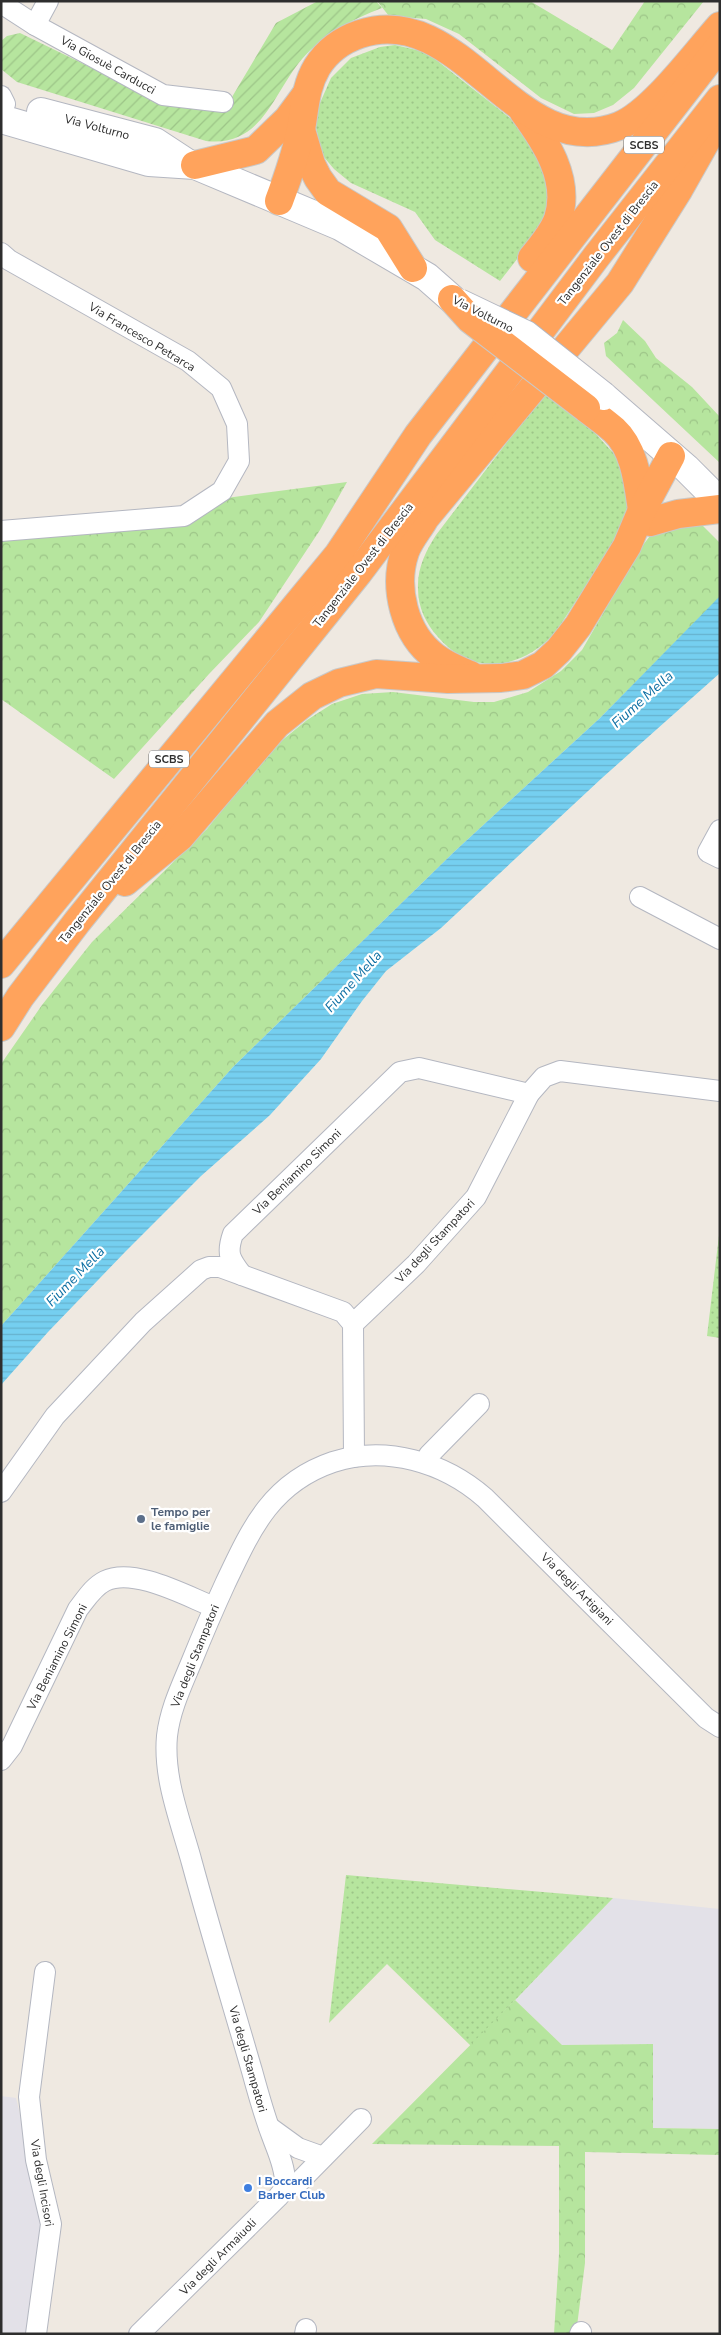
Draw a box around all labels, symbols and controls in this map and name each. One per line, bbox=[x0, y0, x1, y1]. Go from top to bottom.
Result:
street label: Via Giosuè Carducci bbox=[57, 32, 158, 98]
street label: Via Volturno bbox=[62, 110, 132, 143]
road number: SCBS bbox=[624, 136, 664, 154]
street label: Tangenziale Ovest di Brescia bbox=[554, 177, 662, 309]
street label: Via Volturno bbox=[449, 291, 517, 336]
street label: Via Francesco Petrarca bbox=[85, 298, 198, 375]
street label: Tangenziale Ovest di Brescia bbox=[309, 499, 417, 631]
water label: Fiume Mella bbox=[607, 667, 677, 732]
road number: SCBS bbox=[149, 751, 189, 768]
street label: Tangenziale Ovest di Brescia bbox=[55, 817, 165, 947]
water label: Fiume Mella bbox=[321, 946, 386, 1016]
street label: Via Beniamino Simoni bbox=[249, 1126, 345, 1219]
street label: Via degli Stampatori bbox=[391, 1195, 478, 1287]
water label: Fiume Mella bbox=[42, 1242, 109, 1311]
place label: Tempo per le famiglie bbox=[151, 1504, 211, 1534]
marker: Tempo per le famiglie bbox=[135, 1513, 147, 1525]
street label: Via degli Artigiani bbox=[537, 1549, 617, 1629]
street label: Via Beniamino Simoni bbox=[23, 1601, 91, 1714]
street label: Via degli Stampatori bbox=[167, 1602, 223, 1711]
street label: Via degli Stampatori bbox=[225, 2003, 271, 2114]
street label: Via degli Incisori bbox=[26, 2137, 58, 2228]
place label: I Boccardi Barber Club bbox=[258, 2173, 325, 2203]
marker: I Boccardi Barber Club bbox=[242, 2182, 254, 2194]
street label: Via degli Armaiuoli bbox=[175, 2215, 260, 2300]

